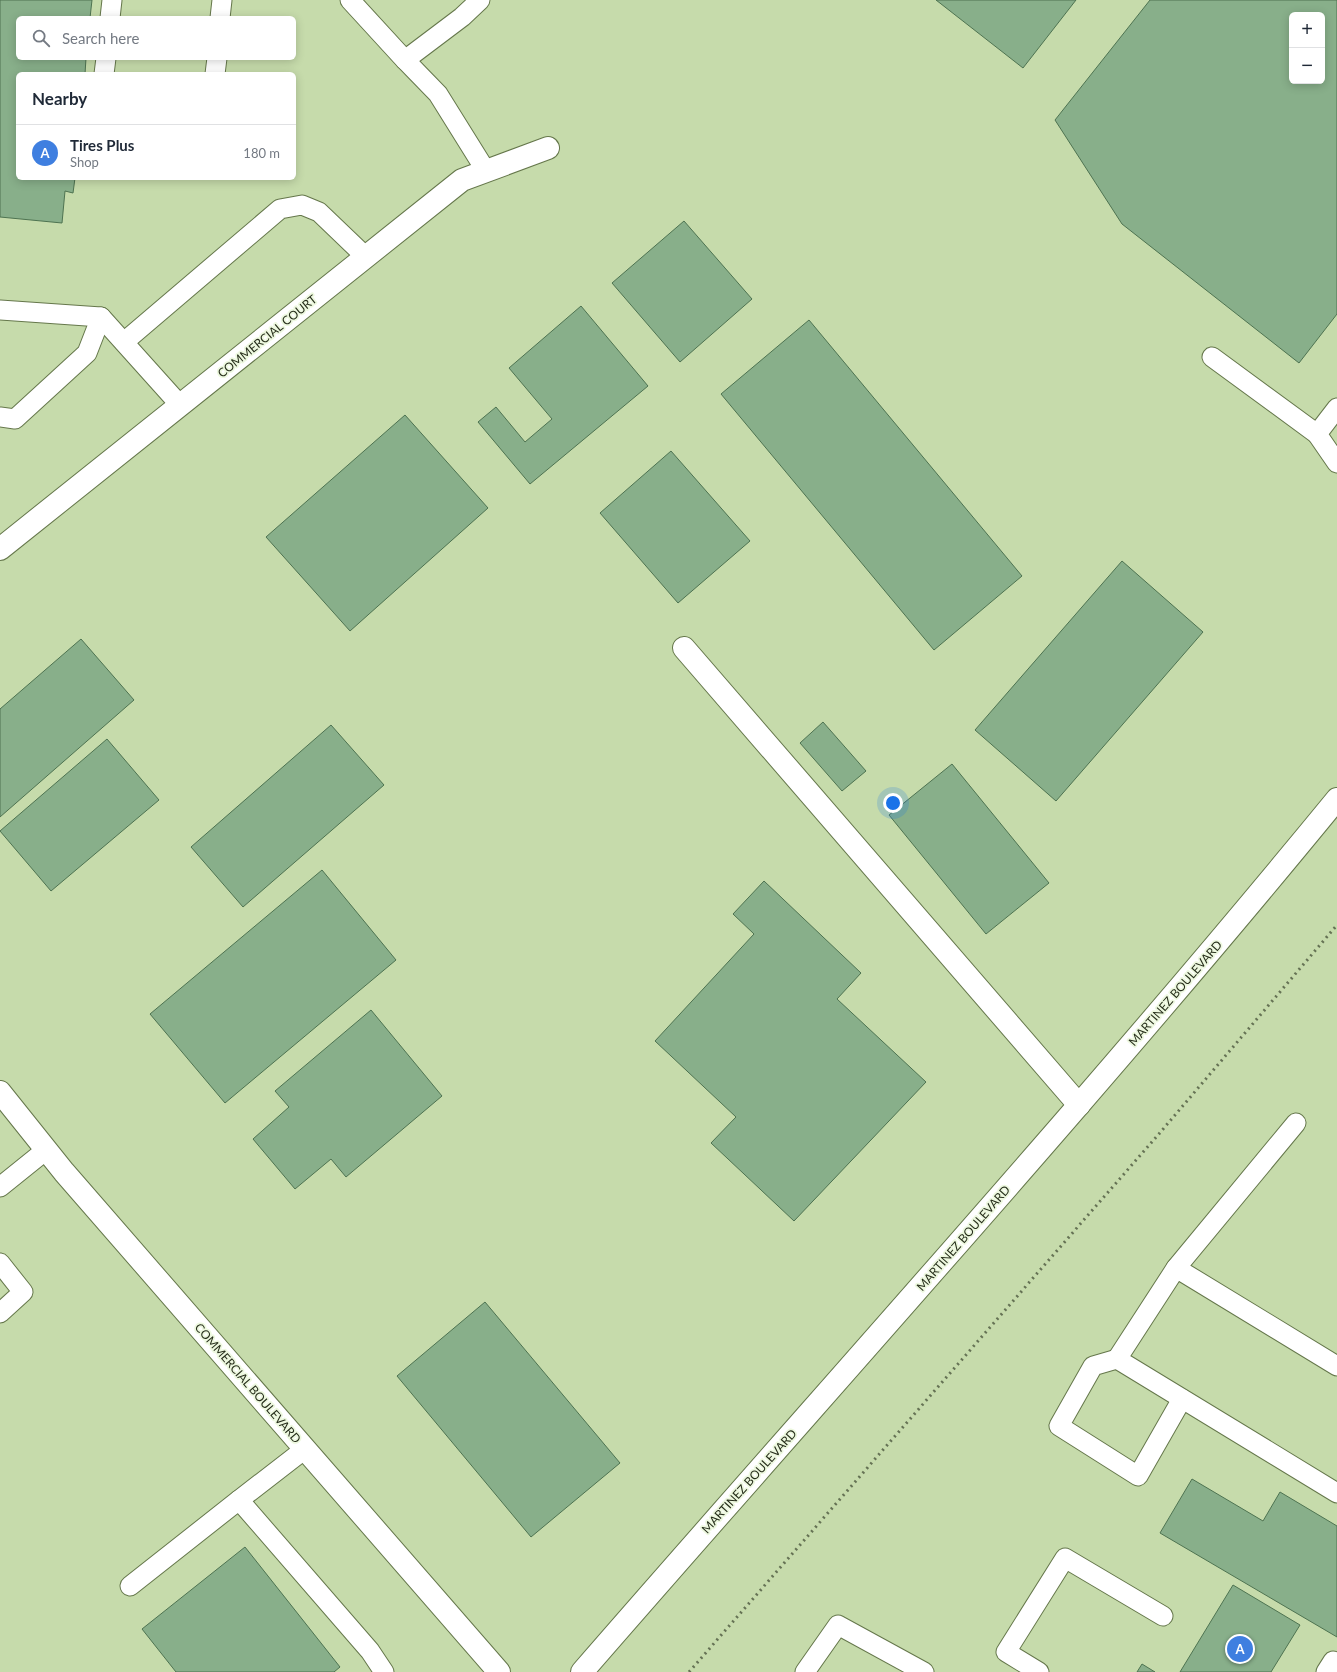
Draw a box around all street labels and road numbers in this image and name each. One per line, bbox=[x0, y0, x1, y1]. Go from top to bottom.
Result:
street label: COMMERCIAL COURT bbox=[214, 291, 320, 381]
street label: MARTINEZ BOULEVARD bbox=[1125, 937, 1225, 1049]
street label: MARTINEZ BOULEVARD bbox=[913, 1182, 1013, 1294]
street label: COMMERCIAL BOULEVARD bbox=[192, 1320, 304, 1446]
street label: MARTINEZ BOULEVARD bbox=[698, 1426, 800, 1536]

